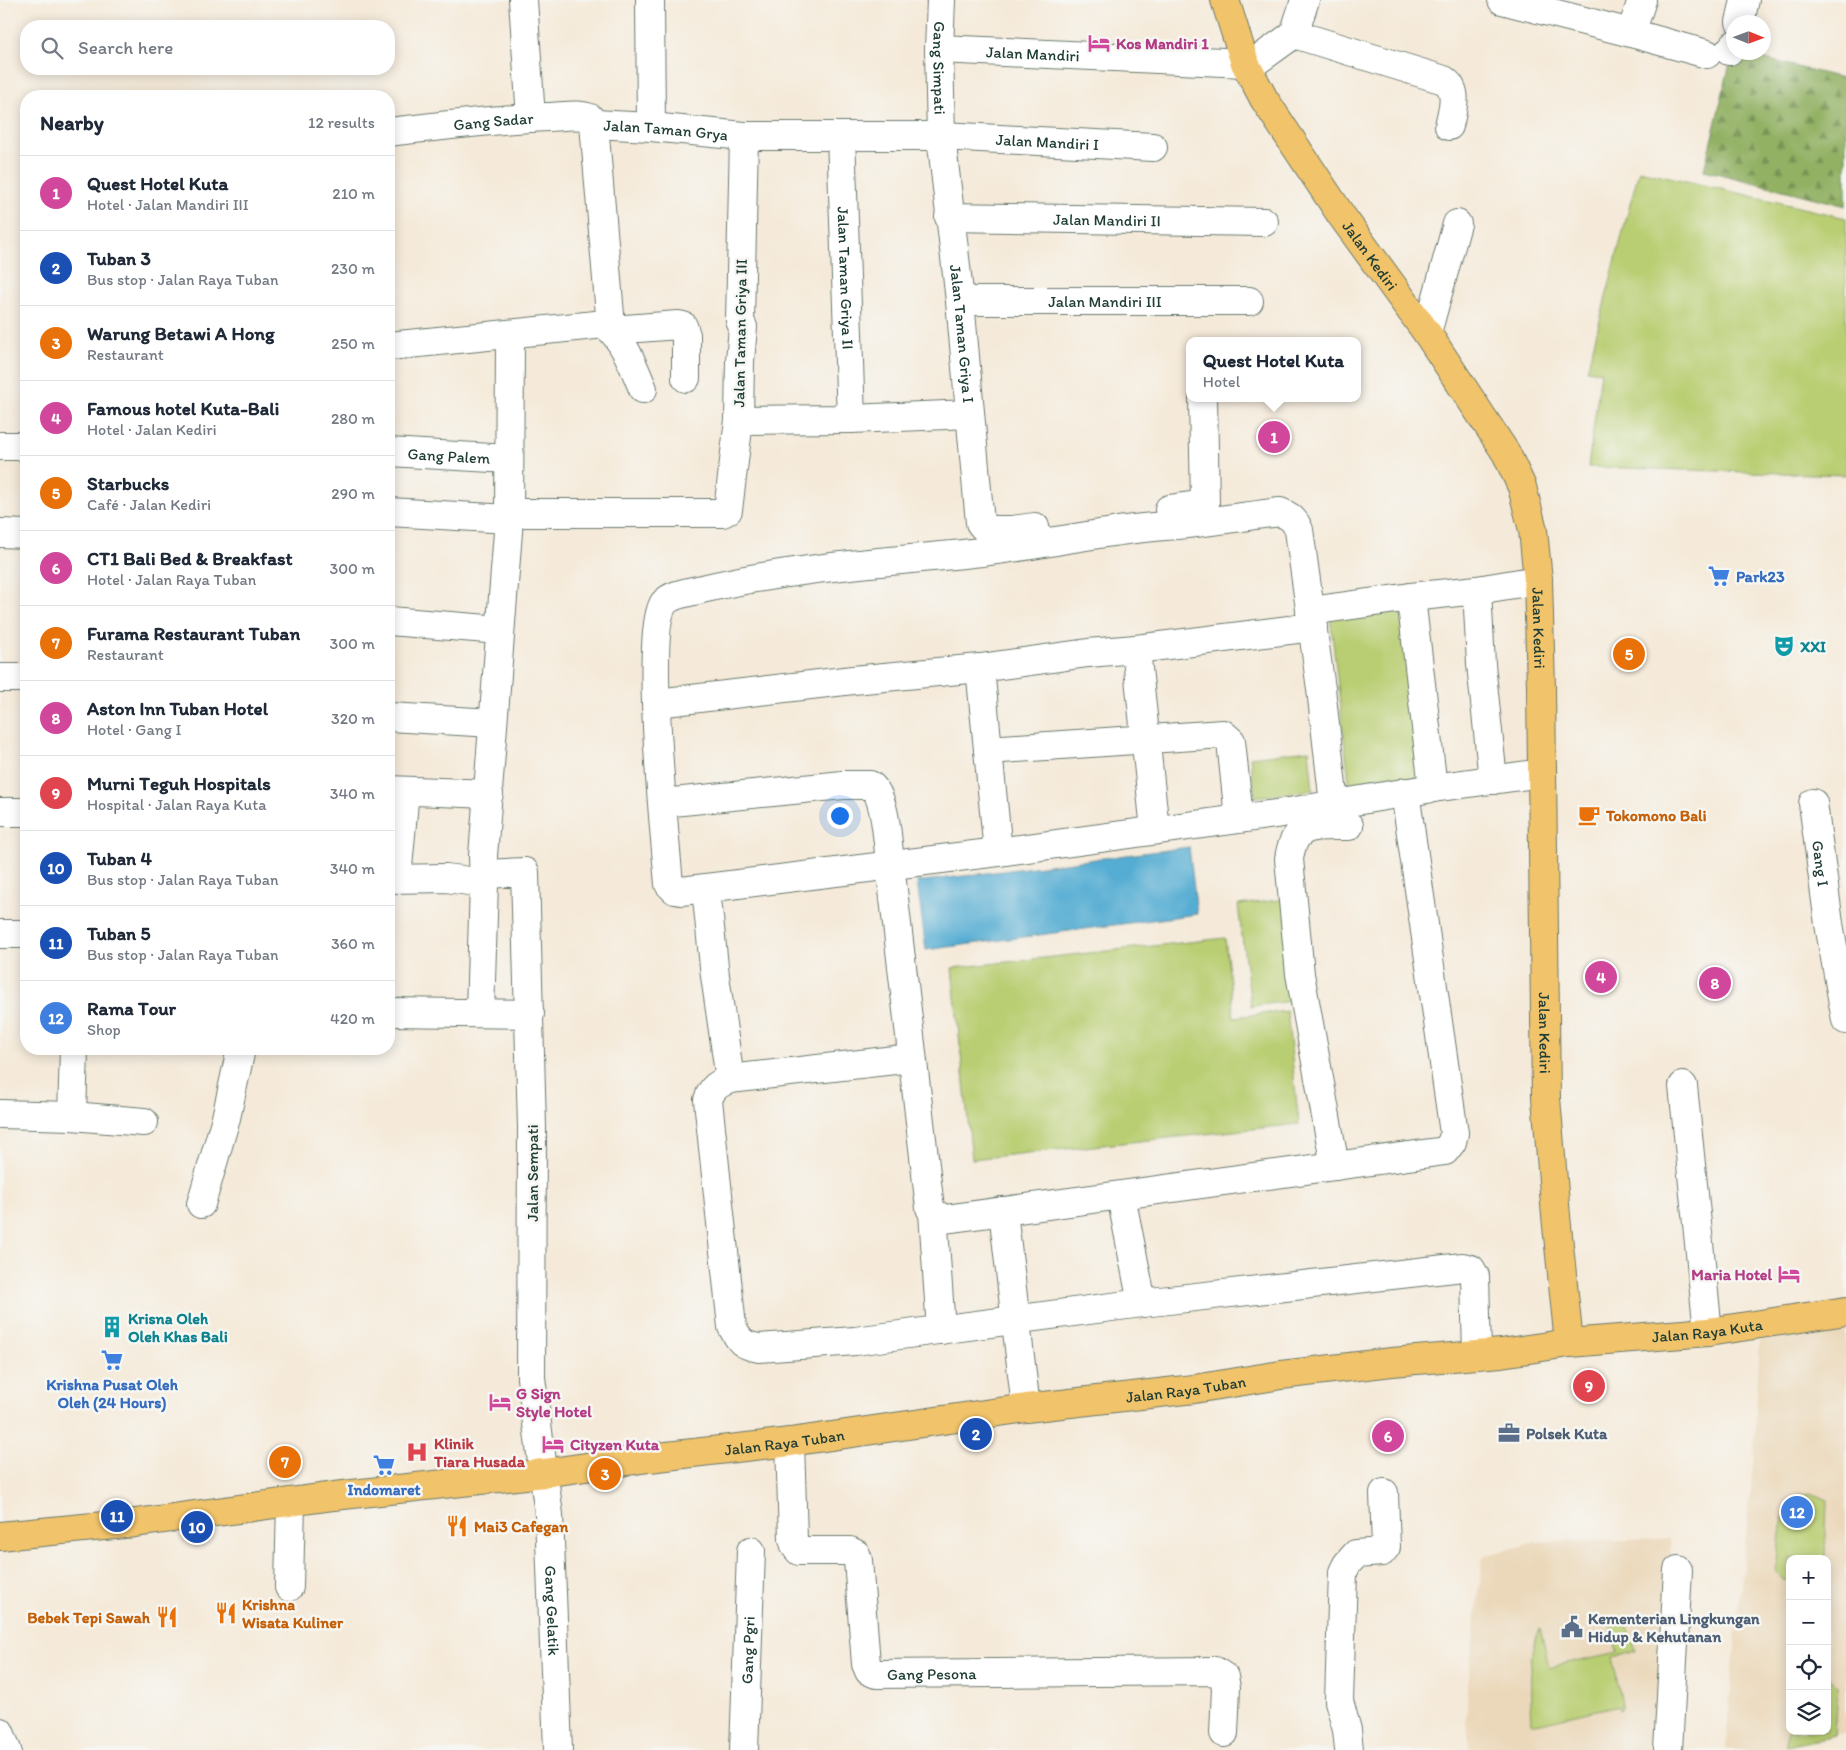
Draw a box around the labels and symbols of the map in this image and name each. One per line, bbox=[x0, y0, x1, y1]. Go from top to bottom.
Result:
north arrow bbox=[1726, 15, 1771, 60]
street label: Gang Simpati bbox=[929, 21, 950, 115]
hotel icon: Kos Mandiri 1 bbox=[1086, 30, 1112, 56]
place label: Kos Mandiri 1 bbox=[1116, 34, 1209, 53]
street label: Jalan Mandiri bbox=[986, 42, 1080, 65]
street label: Gang Sadar bbox=[452, 108, 535, 134]
street label: Jalan Taman Grya bbox=[603, 115, 729, 144]
street label: Jalan Mandiri I bbox=[995, 129, 1099, 154]
street label: Jalan Taman Griya II bbox=[834, 206, 858, 350]
street label: Jalan Mandiri II bbox=[1053, 209, 1161, 230]
street label: Jalan Kediri bbox=[1339, 217, 1402, 294]
street label: Jalan Taman Griya III bbox=[729, 258, 751, 408]
street label: Jalan Taman Griya I bbox=[946, 264, 979, 404]
street label: Jalan Mandiri III bbox=[1048, 292, 1162, 311]
pin: 1 bbox=[1258, 418, 1290, 456]
street label: Gang Palem bbox=[407, 444, 491, 467]
supermarket icon: Park23 bbox=[1706, 563, 1732, 589]
place label: Park23 bbox=[1736, 567, 1785, 586]
street label: Jalan Kediri bbox=[1529, 587, 1550, 669]
theatre icon: XXI bbox=[1771, 633, 1797, 659]
pin: 5 bbox=[1613, 635, 1645, 673]
place label: XXI bbox=[1800, 637, 1826, 656]
cafe icon: Tokomono Bali bbox=[1576, 802, 1602, 828]
your location bbox=[827, 803, 853, 829]
place label: Tokomono Bali bbox=[1605, 806, 1707, 825]
street label: Gang I bbox=[1809, 839, 1833, 888]
pin: 4 bbox=[1585, 958, 1617, 996]
pin: 8 bbox=[1699, 964, 1731, 1002]
street label: Jalan Kediri bbox=[1535, 992, 1555, 1074]
street label: Jalan Sempati bbox=[523, 1124, 542, 1222]
hotel icon: Maria Hotel bbox=[1776, 1261, 1802, 1287]
place label: Maria Hotel bbox=[1691, 1265, 1772, 1284]
place label: Krisna Oleh Oleh Khas Bali bbox=[128, 1309, 228, 1346]
building icon: Krisna Oleh Oleh Khas Bali bbox=[99, 1314, 125, 1340]
street label: Jalan Raya Kuta bbox=[1651, 1314, 1765, 1346]
supermarket icon: Krishna Pusat Oleh Oleh (24 Hours) bbox=[99, 1347, 125, 1373]
pin: 9 bbox=[1573, 1367, 1605, 1405]
street label: Jalan Raya Tuban bbox=[1125, 1371, 1248, 1406]
place label: Krishna Pusat Oleh Oleh (24 Hours) bbox=[46, 1375, 179, 1413]
place label: G Sign Style Hotel bbox=[516, 1384, 592, 1422]
hotel icon: G Sign Style Hotel bbox=[487, 1389, 513, 1415]
pin: 2 bbox=[960, 1415, 992, 1453]
pin: 6 bbox=[1372, 1417, 1404, 1455]
office icon: Polsek Kuta bbox=[1496, 1420, 1522, 1446]
place label: Polsek Kuta bbox=[1526, 1424, 1608, 1443]
street label: Jalan Raya Tuban bbox=[723, 1425, 846, 1459]
hotel icon: Cityzen Kuta bbox=[540, 1431, 566, 1457]
place label: Klinik Tiara Husada bbox=[433, 1434, 526, 1471]
place label: Cityzen Kuta bbox=[570, 1435, 660, 1455]
hospital icon: Klinik Tiara Husada bbox=[404, 1439, 430, 1465]
pin: 7 bbox=[269, 1443, 301, 1481]
supermarket icon: Indomaret bbox=[371, 1452, 397, 1478]
pin: 3 bbox=[589, 1455, 621, 1493]
place label: Indomaret bbox=[347, 1480, 421, 1499]
pin: 12 bbox=[1781, 1493, 1813, 1531]
pin: 11 bbox=[101, 1497, 133, 1535]
pin: 10 bbox=[181, 1508, 213, 1546]
restaurant icon: Mai3 Cafegan bbox=[444, 1513, 470, 1539]
place label: Mai3 Cafegan bbox=[474, 1517, 569, 1537]
street label: Gang Gelatik bbox=[541, 1565, 564, 1656]
place label: Krishna Wisata Kuliner bbox=[242, 1595, 344, 1632]
restaurant icon: Krishna Wisata Kuliner bbox=[213, 1600, 239, 1626]
restaurant icon: Bebek Tepi Sawah bbox=[154, 1604, 180, 1630]
place label: Bebek Tepi Sawah bbox=[27, 1608, 151, 1628]
place label: Kementerian Lingkungan Hidup & Kehutanan bbox=[1588, 1609, 1760, 1647]
public building icon: Kementerian Lingkungan Hidup & Kehutanan bbox=[1559, 1614, 1585, 1640]
street label: Gang Pgri bbox=[737, 1616, 758, 1684]
street label: Gang Pesona bbox=[887, 1664, 977, 1683]

